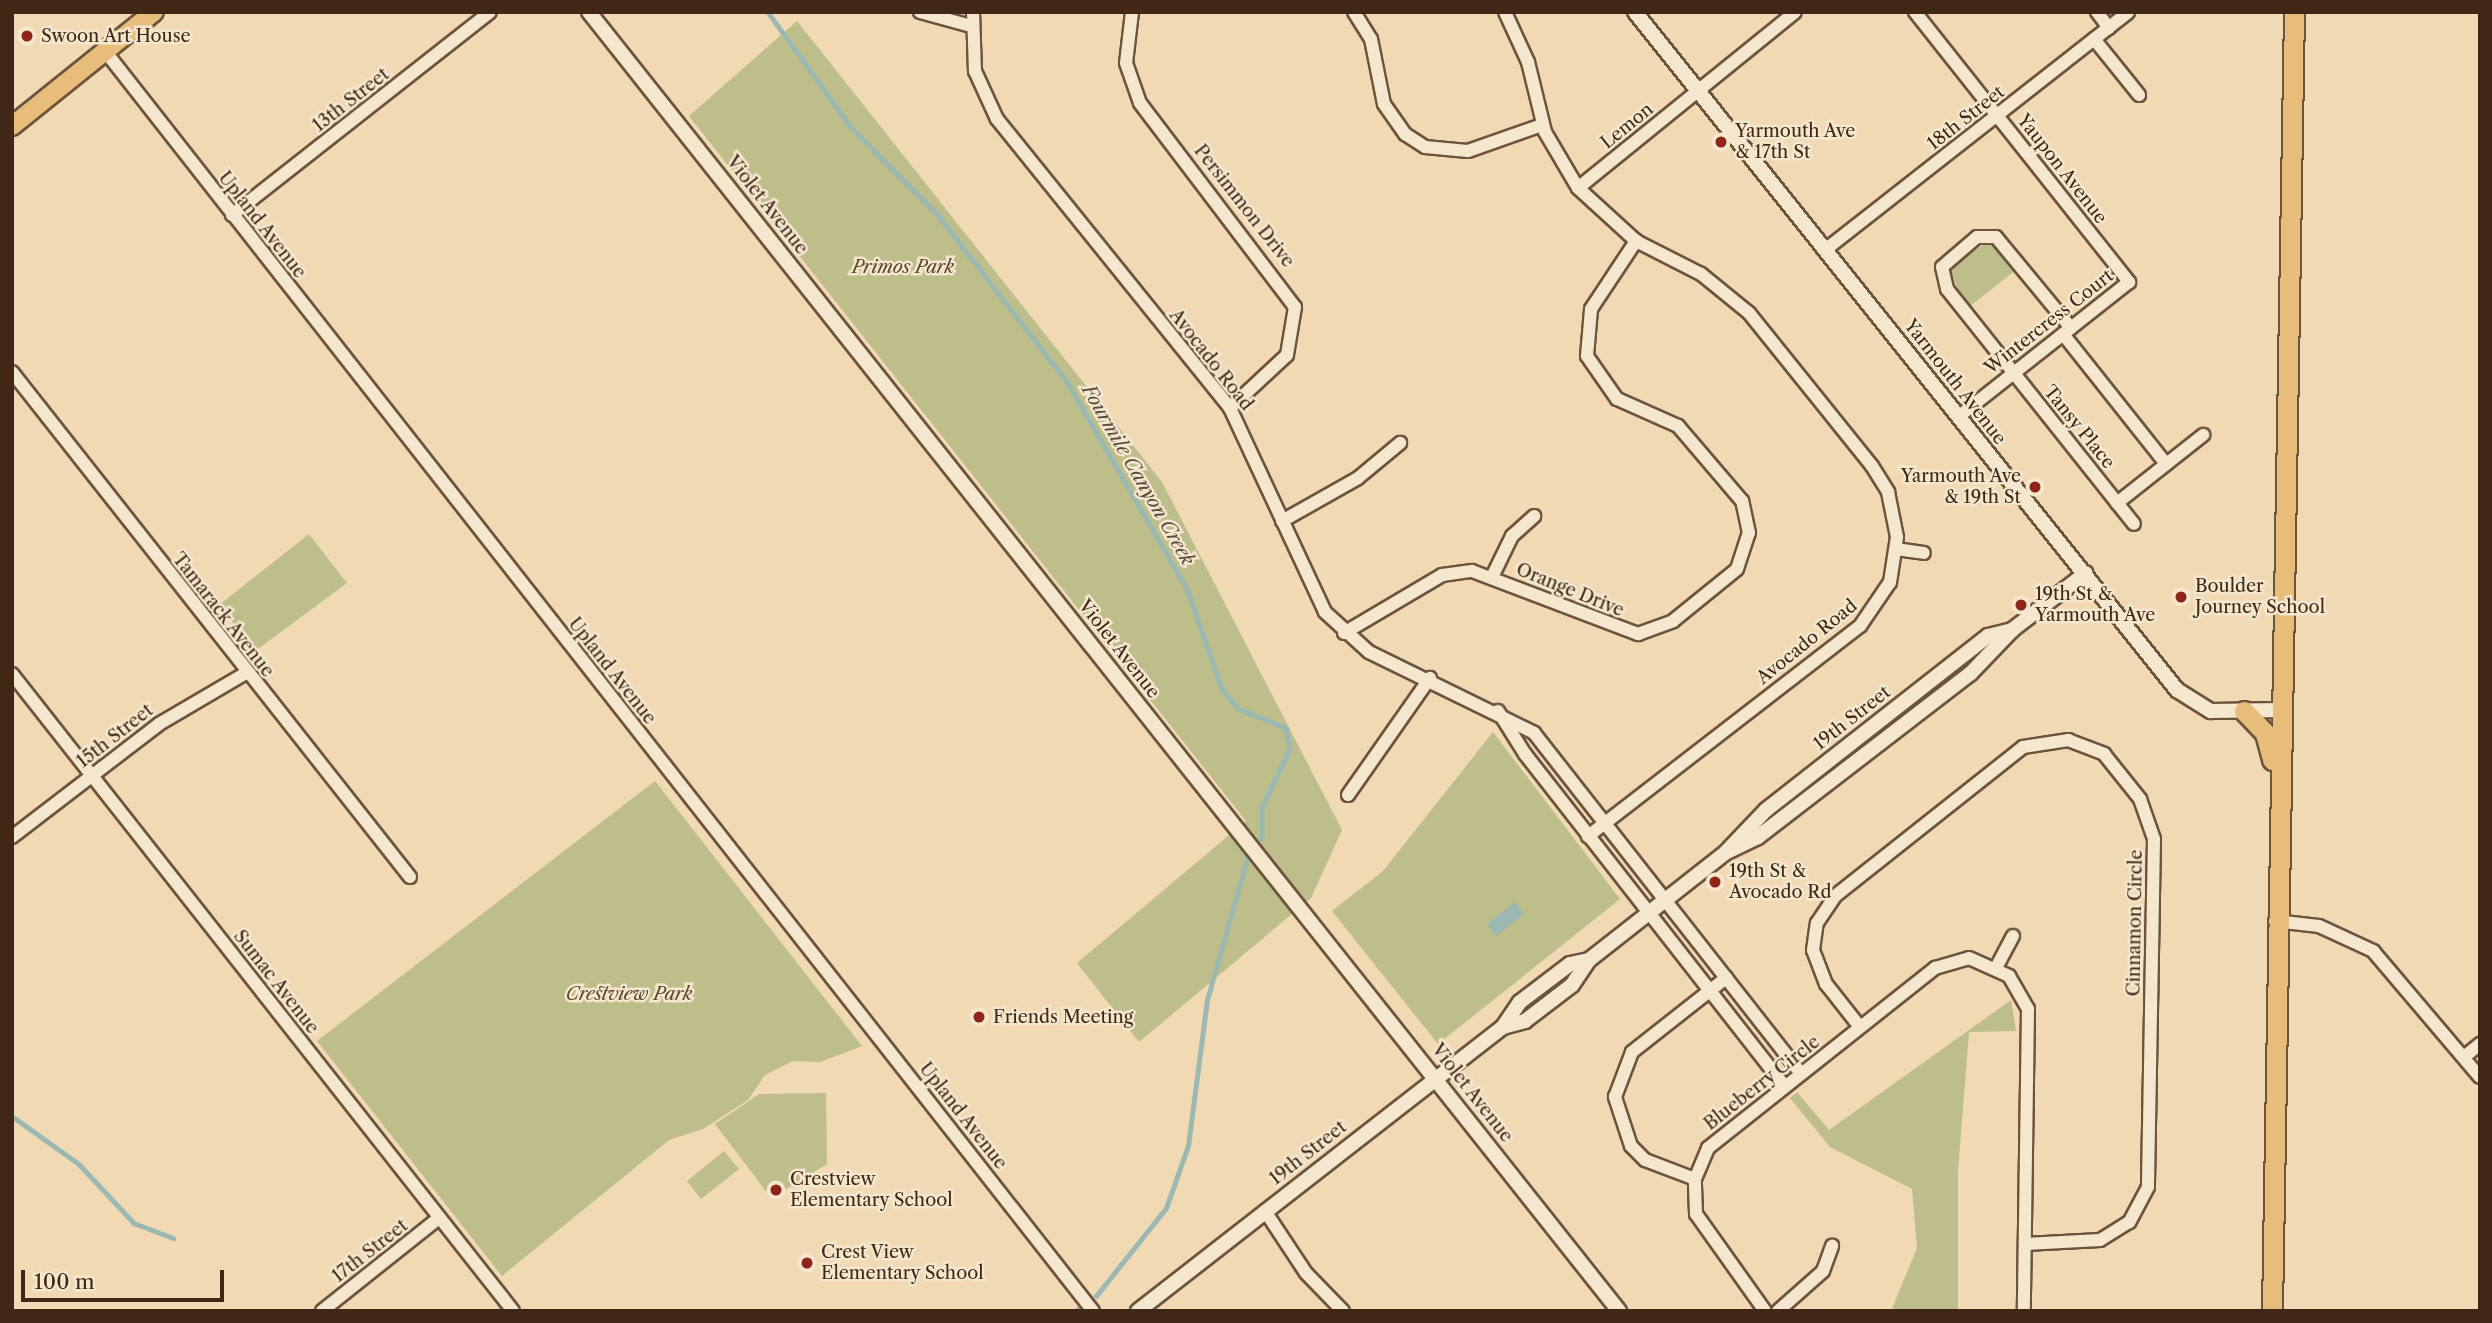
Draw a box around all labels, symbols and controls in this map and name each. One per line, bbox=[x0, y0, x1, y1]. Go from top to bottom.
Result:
place label: Swoon Art House bbox=[41, 25, 191, 47]
marker: Swoon Art House bbox=[19, 28, 35, 44]
street label: 13th Street bbox=[309, 64, 393, 136]
street label: 18th Street bbox=[1923, 81, 2009, 155]
street label: Lemon bbox=[1597, 98, 1657, 154]
street label: Yaupon Avenue bbox=[2012, 110, 2112, 228]
place label: Yarmouth Ave & 17th St bbox=[1735, 121, 1856, 164]
marker: Yarmouth Ave & 17th St bbox=[1713, 134, 1729, 150]
street label: Persimmon Drive bbox=[1189, 140, 1299, 272]
street label: Violet Avenue bbox=[722, 151, 812, 259]
street label: Upland Avenue bbox=[213, 167, 311, 283]
park label: Primos Park bbox=[852, 256, 954, 278]
street label: Wintercress Court bbox=[1980, 265, 2118, 379]
street label: Avocado Road bbox=[1165, 305, 1257, 415]
street label: Yarmouth Avenue bbox=[1899, 315, 2011, 449]
water label: Fourmile Canyon Creek bbox=[1077, 380, 1199, 570]
street label: Tansy Place bbox=[2039, 381, 2119, 473]
place label: Yarmouth Ave & 19th St bbox=[1900, 466, 2021, 508]
marker: Yarmouth Ave & 19th St bbox=[2027, 479, 2043, 495]
street label: Tamarack Avenue bbox=[167, 548, 279, 682]
street label: Orange Drive bbox=[1513, 559, 1627, 621]
place label: Boulder Journey School bbox=[2195, 576, 2326, 618]
place label: 19th St & Yarmouth Ave bbox=[2035, 584, 2156, 626]
marker: Boulder Journey School bbox=[2173, 589, 2189, 605]
street label: Violet Avenue bbox=[1074, 595, 1164, 703]
street label: Avocado Road bbox=[1753, 595, 1861, 689]
marker: 19th St & Yarmouth Ave bbox=[2013, 597, 2029, 613]
street label: Upland Avenue bbox=[563, 613, 661, 729]
street label: 19th Street bbox=[1809, 681, 1895, 755]
street label: 15th Street bbox=[73, 700, 157, 772]
street label: Cinnamon Circle bbox=[2123, 849, 2147, 997]
place label: 19th St & Avocado Rd bbox=[1729, 861, 1831, 903]
marker: 19th St & Avocado Rd bbox=[1707, 874, 1723, 890]
street label: Sumac Avenue bbox=[229, 926, 323, 1038]
park label: Crestview Park bbox=[566, 983, 692, 1005]
place label: Friends Meeting bbox=[993, 1006, 1133, 1028]
marker: Friends Meeting bbox=[971, 1009, 987, 1025]
street label: Blueberry Circle bbox=[1700, 1031, 1824, 1135]
street label: Violet Avenue bbox=[1427, 1039, 1517, 1147]
street label: Upland Avenue bbox=[914, 1058, 1012, 1174]
street label: 19th Street bbox=[1265, 1116, 1351, 1190]
place label: Crestview Elementary School bbox=[790, 1169, 953, 1212]
marker: Crestview Elementary School bbox=[768, 1182, 784, 1198]
street label: 17th Street bbox=[328, 1215, 412, 1287]
place label: Crest View Elementary School bbox=[821, 1242, 984, 1284]
marker: Crest View Elementary School bbox=[799, 1255, 815, 1271]
scale bar bbox=[24, 1256, 228, 1300]
text: 100 m bbox=[34, 1269, 95, 1294]

